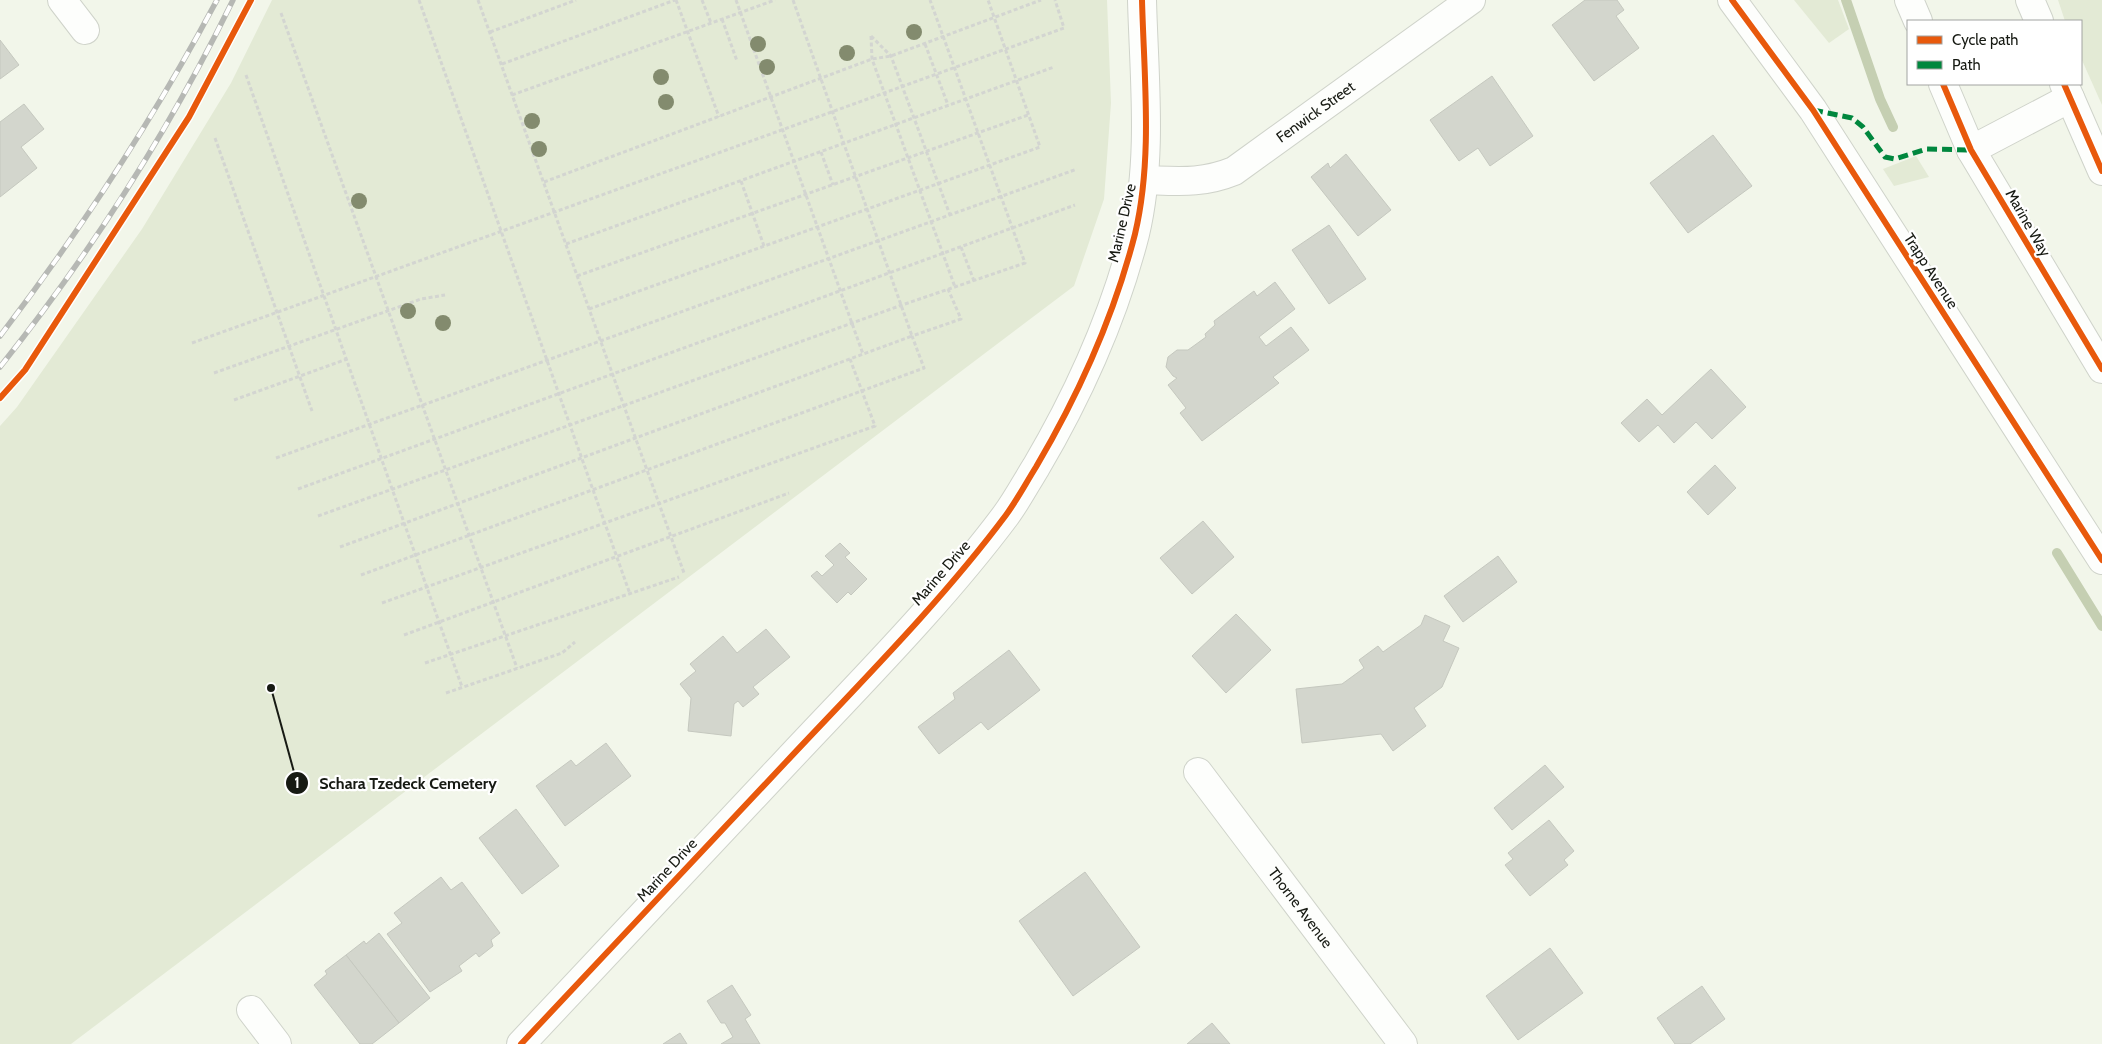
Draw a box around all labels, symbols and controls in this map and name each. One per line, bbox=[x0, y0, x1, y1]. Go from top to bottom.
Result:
legend bbox=[1907, 20, 2082, 85]
text: Cycle path bbox=[1952, 31, 2018, 49]
text: Path bbox=[1952, 56, 1981, 74]
street label: Fenwick Street bbox=[1273, 78, 1359, 146]
street label: Marine Drive bbox=[1104, 182, 1140, 264]
street label: Marine Way bbox=[2002, 186, 2055, 260]
street label: Trapp Avenue bbox=[1900, 230, 1962, 312]
street label: Marine Drive bbox=[908, 537, 974, 609]
callout: Schara Tzedeck Cemetery bbox=[284, 767, 507, 798]
text: 1 bbox=[294, 774, 300, 792]
text: Schara Tzedeck Cemetery bbox=[319, 774, 497, 793]
street label: Marine Drive bbox=[633, 834, 701, 906]
street label: Thorne Avenue bbox=[1264, 864, 1337, 952]

